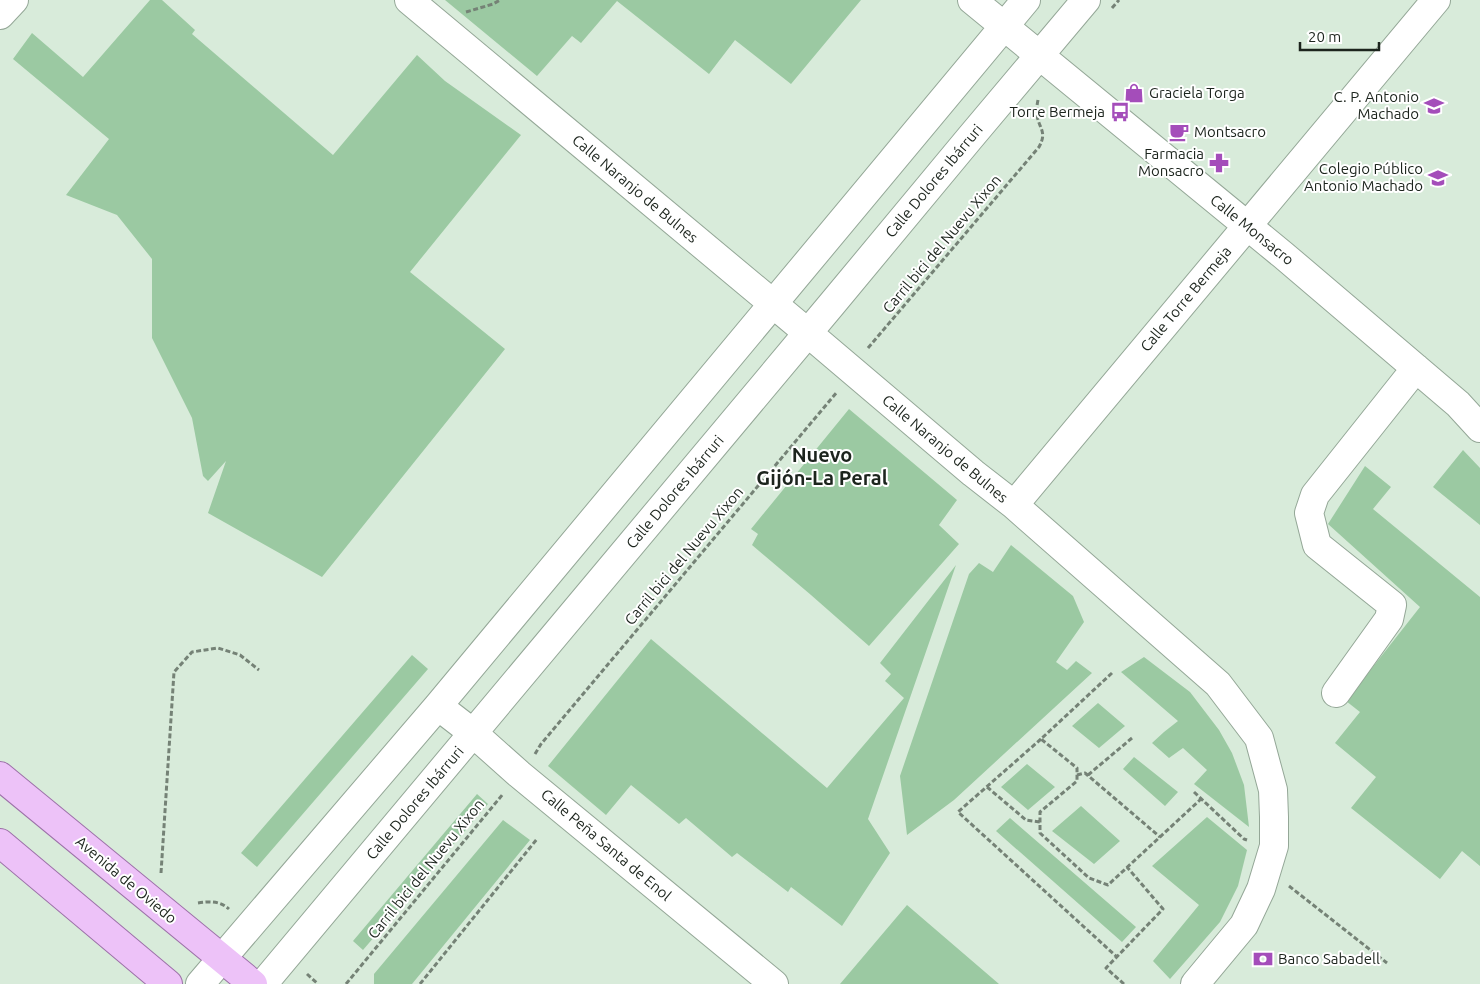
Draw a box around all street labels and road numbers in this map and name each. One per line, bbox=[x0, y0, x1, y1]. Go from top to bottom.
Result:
street label: Calle Dolores Ibárruri bbox=[881, 121, 986, 241]
street label: Calle Naranjo de Bulnes bbox=[569, 131, 702, 246]
street label: Carril bici del Nuevu Xixon bbox=[879, 171, 1004, 316]
street label: Calle Monsacro bbox=[1207, 191, 1297, 268]
street label: Calle Torre Bermeja bbox=[1137, 243, 1235, 355]
street label: Calle Naranjo de Bulnes bbox=[879, 391, 1012, 506]
street label: Calle Dolores Ibárruri bbox=[622, 432, 727, 552]
street label: Carril bici del Nuevu Xixon bbox=[621, 483, 746, 628]
street label: Calle Dolores Ibárruri bbox=[362, 743, 467, 863]
street label: Calle Peña Santa de Enol bbox=[538, 785, 675, 904]
street label: Carril bici del Nuevu Xixon bbox=[364, 795, 487, 942]
street label: Avenida de Oviedo bbox=[73, 833, 180, 927]

